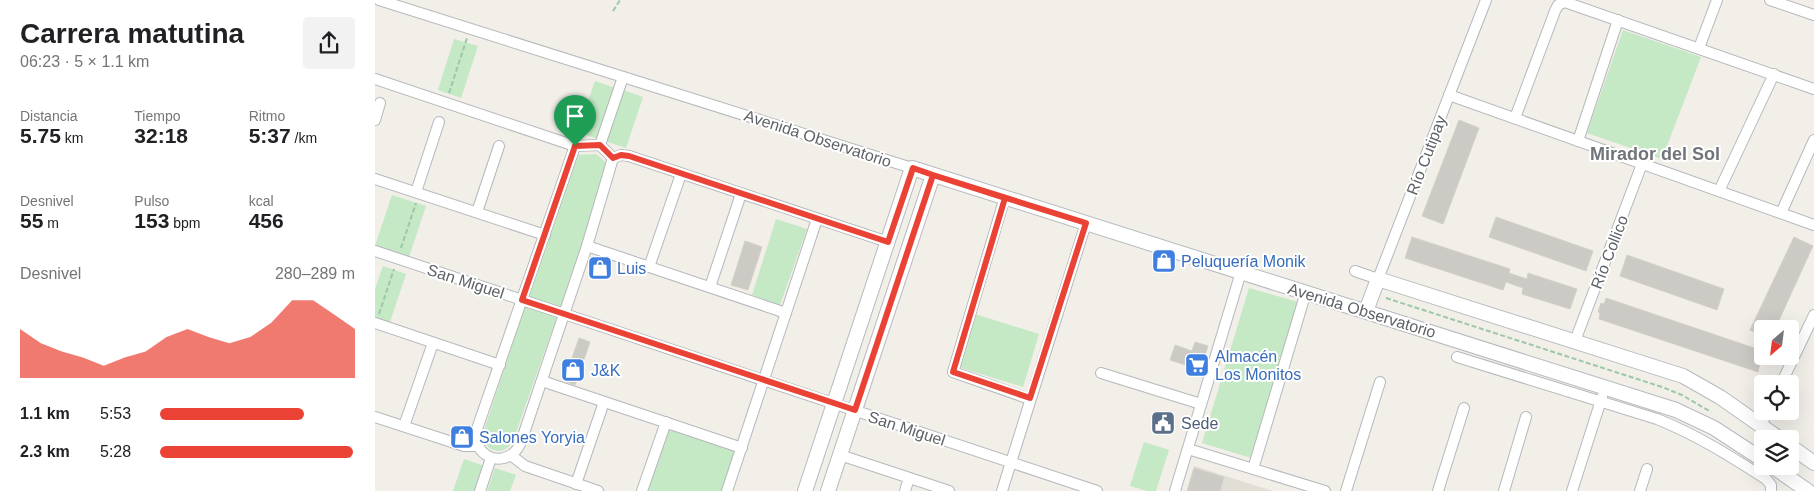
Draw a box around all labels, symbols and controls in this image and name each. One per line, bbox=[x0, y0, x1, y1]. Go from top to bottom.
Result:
button: share bbox=[303, 17, 355, 69]
text: Carrera matutina bbox=[20, 18, 244, 49]
text: 06:23 · 5 × 1.1 km bbox=[20, 53, 149, 70]
pin bbox=[554, 95, 596, 146]
icon: arrive bbox=[561, 102, 589, 130]
street label: Avenida Observatorio bbox=[742, 107, 894, 170]
text: Distancia bbox=[20, 108, 78, 124]
text: Tiempo bbox=[134, 108, 181, 124]
text: Ritmo bbox=[249, 108, 285, 124]
street label: Río Cutipay bbox=[1404, 113, 1449, 197]
text: 5.75 bbox=[20, 124, 61, 147]
text: 32:18 bbox=[134, 124, 188, 147]
text: 5:37 bbox=[249, 124, 291, 147]
text: km bbox=[61, 130, 83, 146]
text: /km bbox=[291, 130, 317, 146]
district label: Mirador del Sol bbox=[1590, 144, 1720, 164]
text: Desnivel bbox=[20, 193, 74, 209]
text: Pulso bbox=[134, 193, 169, 209]
text: kcal bbox=[249, 193, 274, 209]
text: 55 bbox=[20, 209, 43, 232]
text: 153 bbox=[134, 209, 169, 232]
text: 456 bbox=[249, 209, 284, 232]
street label: Río Collico bbox=[1588, 213, 1631, 291]
text: m bbox=[43, 215, 59, 231]
text: bpm bbox=[169, 215, 201, 231]
shop icon: Peluquería Monik bbox=[1151, 248, 1177, 274]
place label: Peluquería Monik bbox=[1181, 253, 1307, 270]
shop icon: Luis bbox=[587, 255, 613, 281]
place label: Luis bbox=[617, 260, 646, 277]
street label: San Miguel bbox=[425, 261, 507, 302]
text: Desnivel bbox=[20, 265, 81, 282]
text: 280–289 m bbox=[275, 265, 355, 282]
street label: Avenida Observatorio bbox=[1286, 280, 1438, 341]
north arrow bbox=[1754, 320, 1799, 365]
map controls bbox=[1754, 320, 1799, 475]
place label: Almacén Los Monitos bbox=[1215, 348, 1301, 383]
supermarket icon: Almacén Los Monitos bbox=[1184, 352, 1210, 378]
shop icon: J&K bbox=[560, 357, 586, 383]
place label: J&K bbox=[591, 362, 621, 379]
button: locate bbox=[1754, 375, 1799, 420]
text: 1.1 km bbox=[20, 405, 70, 422]
text: 5:53 bbox=[100, 405, 131, 422]
street label: San Miguel bbox=[866, 408, 948, 449]
public building icon: Sede bbox=[1150, 410, 1176, 436]
place label: Sede bbox=[1181, 415, 1218, 432]
shop icon: Salones Yoryia bbox=[449, 424, 475, 450]
place label: Salones Yoryia bbox=[479, 429, 585, 446]
button: layers bbox=[1754, 430, 1799, 475]
text: 2.3 km bbox=[20, 443, 70, 460]
text: 5:28 bbox=[100, 443, 131, 460]

